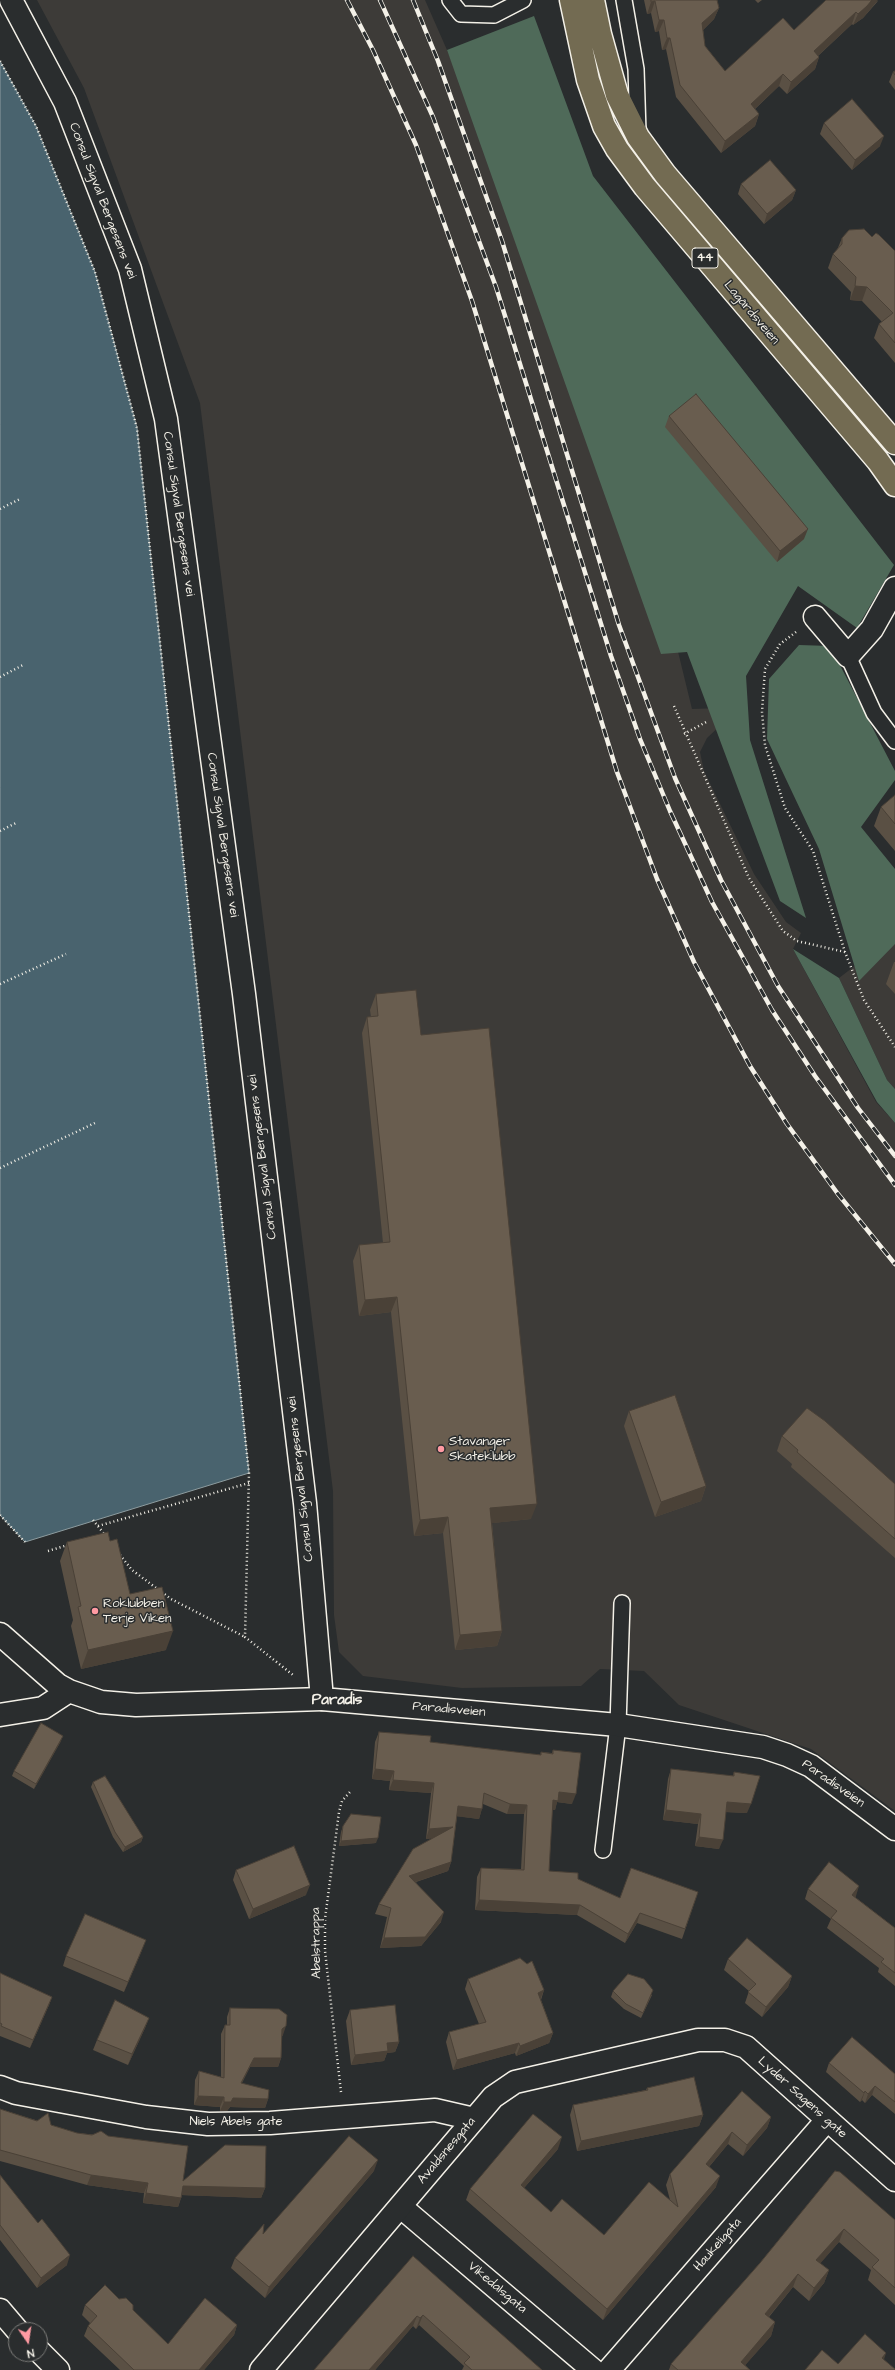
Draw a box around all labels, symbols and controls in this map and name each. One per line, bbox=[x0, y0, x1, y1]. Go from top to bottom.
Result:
street label: Consul Sigval Bergesens vei bbox=[65, 121, 139, 281]
road number: 44 bbox=[692, 248, 718, 268]
street label: Lagårdsveien bbox=[720, 278, 782, 348]
street label: Consul Sigval Bergesens vei bbox=[159, 431, 197, 597]
street label: Consul Sigval Bergesens vei bbox=[203, 752, 241, 918]
street label: Consul Sigval Bergesens vei bbox=[245, 1074, 281, 1240]
street label: Consul Sigval Bergesens vei bbox=[285, 1396, 317, 1562]
place label: Stavanger Skateklubb bbox=[449, 1434, 515, 1465]
marker: Stavanger Skateklubb bbox=[436, 1444, 446, 1454]
place label: Roklubben Terje Viken bbox=[103, 1596, 171, 1627]
marker: Roklubben Terje Viken bbox=[90, 1606, 100, 1616]
district label: Paradis bbox=[312, 1692, 362, 1710]
street label: Paradisveien bbox=[412, 1699, 486, 1721]
street label: Paradisveien bbox=[799, 1757, 867, 1811]
street label: Abelstrappa bbox=[309, 1907, 325, 1979]
street label: Lyder Sagens gate bbox=[754, 2054, 850, 2142]
street label: Niels Abels gate bbox=[190, 2114, 282, 2130]
street label: Avaldsnesgata bbox=[415, 2115, 479, 2187]
street label: Haukeligata bbox=[691, 2215, 745, 2275]
street label: Vikedalsgata bbox=[464, 2259, 530, 2317]
north arrow bbox=[8, 2322, 48, 2362]
text: N bbox=[26, 2345, 36, 2361]

